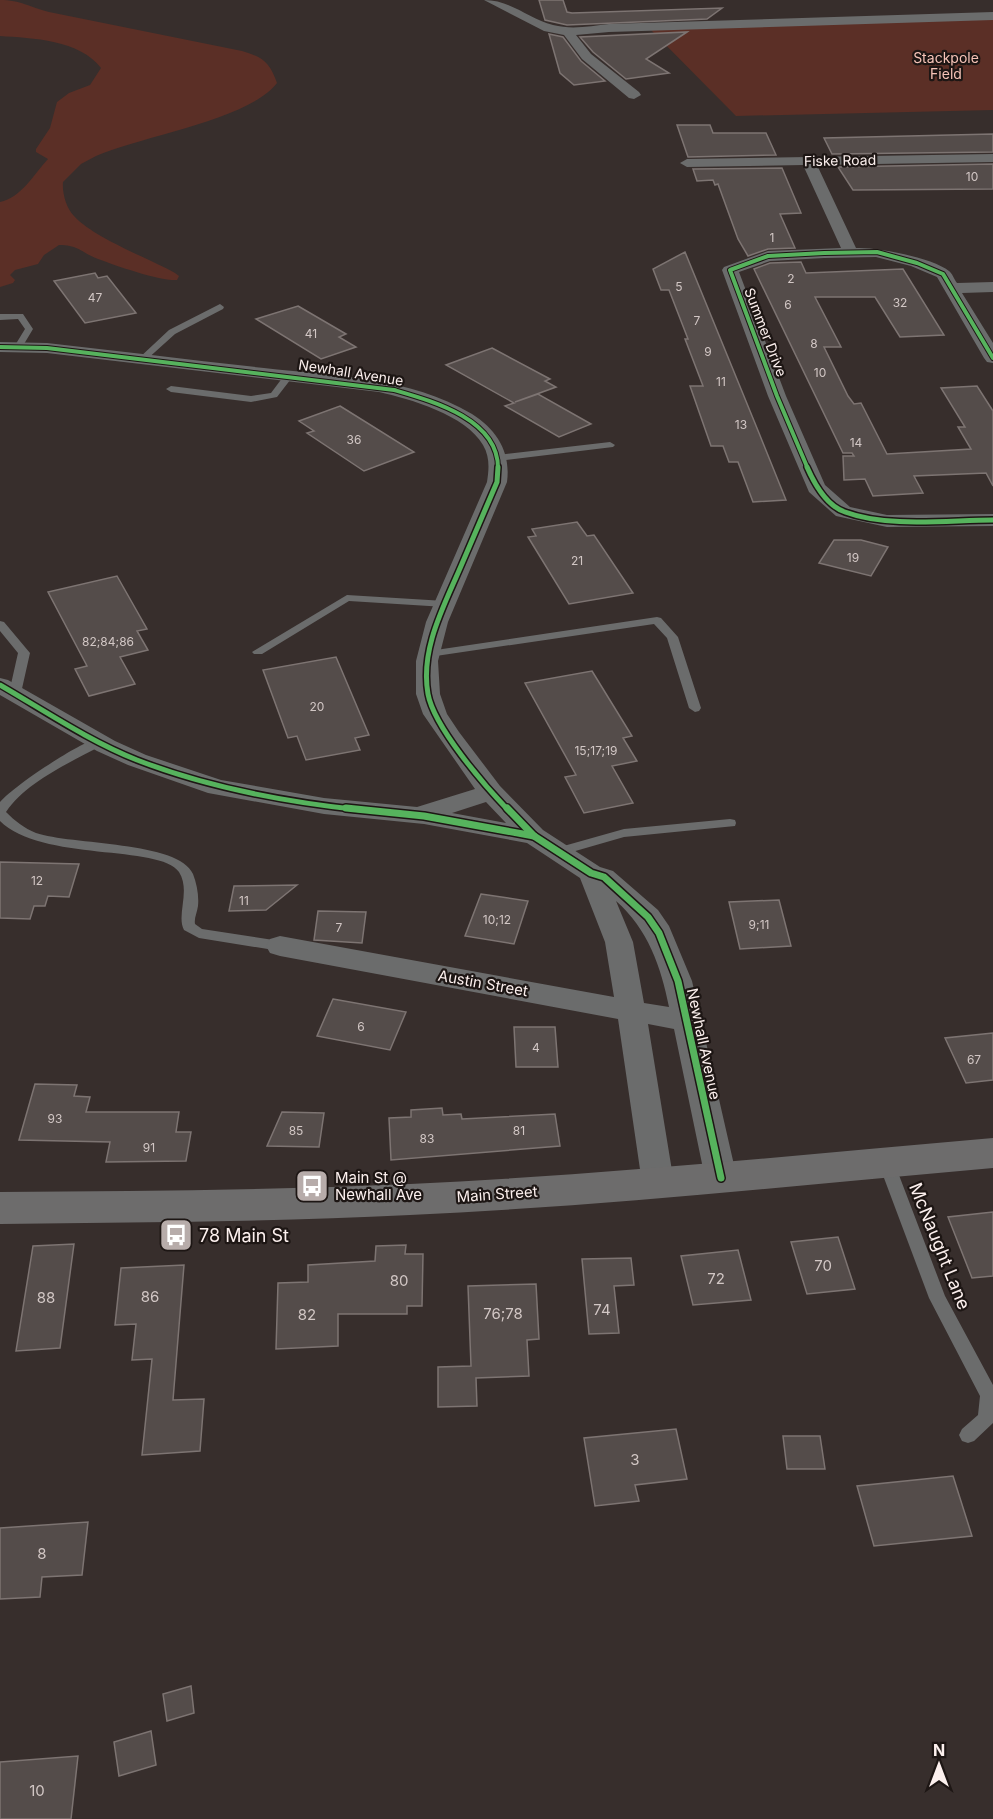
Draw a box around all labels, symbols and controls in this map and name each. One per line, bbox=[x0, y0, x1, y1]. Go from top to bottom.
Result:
park label: Stackpole Field bbox=[913, 49, 979, 82]
street label: Fiske Road bbox=[804, 151, 876, 169]
house number: 10 bbox=[966, 169, 978, 184]
house number: 1 bbox=[770, 230, 774, 245]
house number: 2 bbox=[787, 271, 795, 286]
house number: 5 bbox=[675, 279, 683, 294]
street label: Summer Drive bbox=[741, 285, 791, 379]
house number: 47 bbox=[88, 290, 102, 305]
house number: 32 bbox=[893, 295, 907, 310]
house number: 6 bbox=[784, 297, 792, 312]
house number: 7 bbox=[694, 313, 701, 328]
house number: 41 bbox=[305, 326, 317, 341]
house number: 8 bbox=[810, 336, 818, 351]
house number: 9 bbox=[704, 344, 712, 359]
street label: Newhall Avenue bbox=[297, 355, 405, 389]
house number: 10 bbox=[814, 365, 826, 380]
house number: 11 bbox=[716, 374, 726, 389]
house number: 13 bbox=[735, 417, 747, 432]
house number: 36 bbox=[347, 432, 361, 447]
house number: 14 bbox=[850, 435, 863, 450]
house number: 19 bbox=[847, 550, 859, 565]
house number: 21 bbox=[571, 553, 583, 568]
house number: 82;84;86 bbox=[82, 634, 134, 649]
house number: 20 bbox=[310, 699, 324, 714]
house number: 15;17;19 bbox=[574, 743, 618, 758]
house number: 12 bbox=[31, 873, 43, 888]
house number: 11 bbox=[239, 893, 249, 908]
house number: 10;12 bbox=[483, 912, 511, 927]
house number: 9;11 bbox=[749, 917, 769, 932]
house number: 7 bbox=[336, 920, 343, 935]
street label: Austin Street bbox=[436, 966, 530, 1000]
street label: Newhall Avenue bbox=[683, 986, 725, 1102]
house number: 6 bbox=[357, 1019, 365, 1034]
house number: 4 bbox=[532, 1040, 540, 1055]
house number: 67 bbox=[967, 1052, 981, 1067]
house number: 93 bbox=[48, 1111, 62, 1126]
house number: 85 bbox=[289, 1123, 303, 1138]
house number: 81 bbox=[513, 1123, 525, 1138]
house number: 83 bbox=[420, 1131, 434, 1146]
house number: 91 bbox=[143, 1140, 155, 1155]
bus stop icon: Main St @ Newhall Ave bbox=[294, 1168, 330, 1204]
place label: Main St @ Newhall Ave bbox=[335, 1168, 422, 1204]
street label: McNaught Lane bbox=[905, 1180, 975, 1312]
street label: Main Street bbox=[456, 1182, 538, 1206]
bus stop icon: 78 Main St bbox=[158, 1217, 194, 1253]
place label: 78 Main St bbox=[199, 1225, 289, 1246]
house number: 70 bbox=[814, 1256, 832, 1275]
house number: 72 bbox=[707, 1269, 725, 1288]
house number: 80 bbox=[390, 1271, 408, 1290]
house number: 86 bbox=[141, 1287, 159, 1306]
house number: 88 bbox=[37, 1288, 55, 1307]
house number: 74 bbox=[593, 1300, 611, 1319]
house number: 76;78 bbox=[483, 1304, 523, 1323]
house number: 82 bbox=[298, 1305, 316, 1324]
house number: 3 bbox=[630, 1450, 640, 1469]
house number: 8 bbox=[37, 1544, 47, 1563]
north arrow bbox=[909, 1735, 969, 1795]
text: N bbox=[933, 1740, 945, 1760]
house number: 10 bbox=[29, 1781, 45, 1800]

